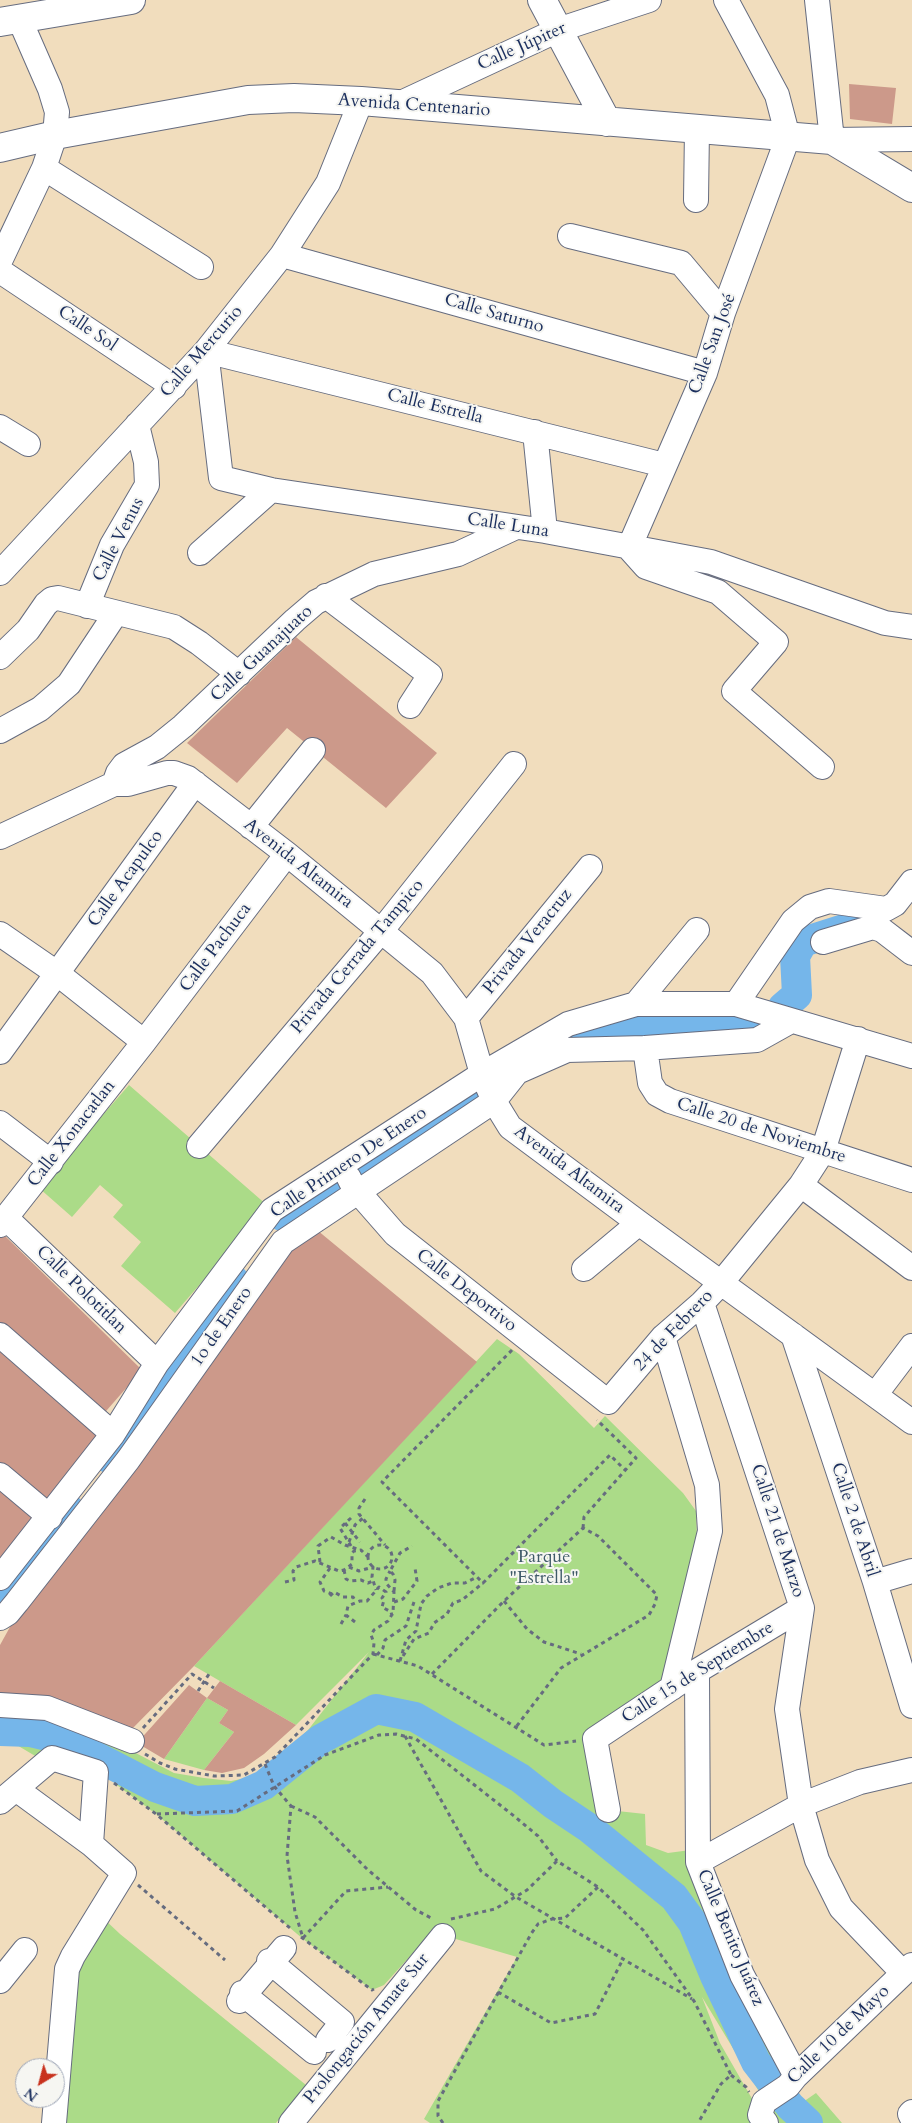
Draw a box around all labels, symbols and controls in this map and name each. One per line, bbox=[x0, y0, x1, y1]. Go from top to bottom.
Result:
street label: Calle Júpiter bbox=[474, 18, 570, 76]
street label: Avenida Centenario bbox=[337, 90, 491, 122]
street label: Calle Saturno bbox=[442, 289, 546, 339]
street label: Calle San José bbox=[685, 291, 741, 397]
street label: Calle Sol bbox=[53, 301, 121, 357]
street label: Calle Mercurio bbox=[156, 302, 248, 402]
street label: Calle Estrella bbox=[385, 385, 485, 429]
street label: Calle Venus bbox=[89, 494, 149, 586]
street label: Calle Luna bbox=[466, 509, 550, 543]
street label: Calle Guanajuato bbox=[206, 601, 318, 707]
street label: Avenida Altamira bbox=[239, 815, 357, 913]
street label: Calle Acapulco bbox=[84, 826, 168, 932]
street label: Privada Cerrada Tampico bbox=[287, 875, 429, 1039]
street label: Privada Veracruz bbox=[479, 885, 577, 999]
street label: Calle Pachuca bbox=[175, 899, 257, 997]
street label: Calle Xonacatlan bbox=[24, 1076, 120, 1192]
street label: Calle 20 de Noviembre bbox=[674, 1093, 848, 1169]
street label: Calle Primero De Enero bbox=[267, 1103, 431, 1223]
street label: Avenida Altamira bbox=[509, 1121, 629, 1219]
street label: Calle Polotitlan bbox=[31, 1241, 131, 1339]
street label: Calle Deportivo bbox=[411, 1245, 521, 1337]
street label: 1o de Enero bbox=[187, 1283, 257, 1371]
street label: 24 de Febrero bbox=[630, 1286, 718, 1376]
street label: Calle 2 de Abril bbox=[825, 1460, 883, 1580]
street label: Calle 21 de Marzo bbox=[745, 1462, 809, 1600]
park label: Parque "Estrella" bbox=[509, 1547, 579, 1590]
street label: Calle 15 de Septiembre bbox=[618, 1618, 778, 1728]
street label: Calle Benito Juárez bbox=[691, 1866, 769, 2010]
street label: Prolongación Amate Sur bbox=[300, 1949, 434, 2109]
street label: Calle 10 de Mayo bbox=[783, 1981, 895, 2089]
north arrow bbox=[15, 2058, 65, 2108]
text: N bbox=[21, 2083, 42, 2106]

